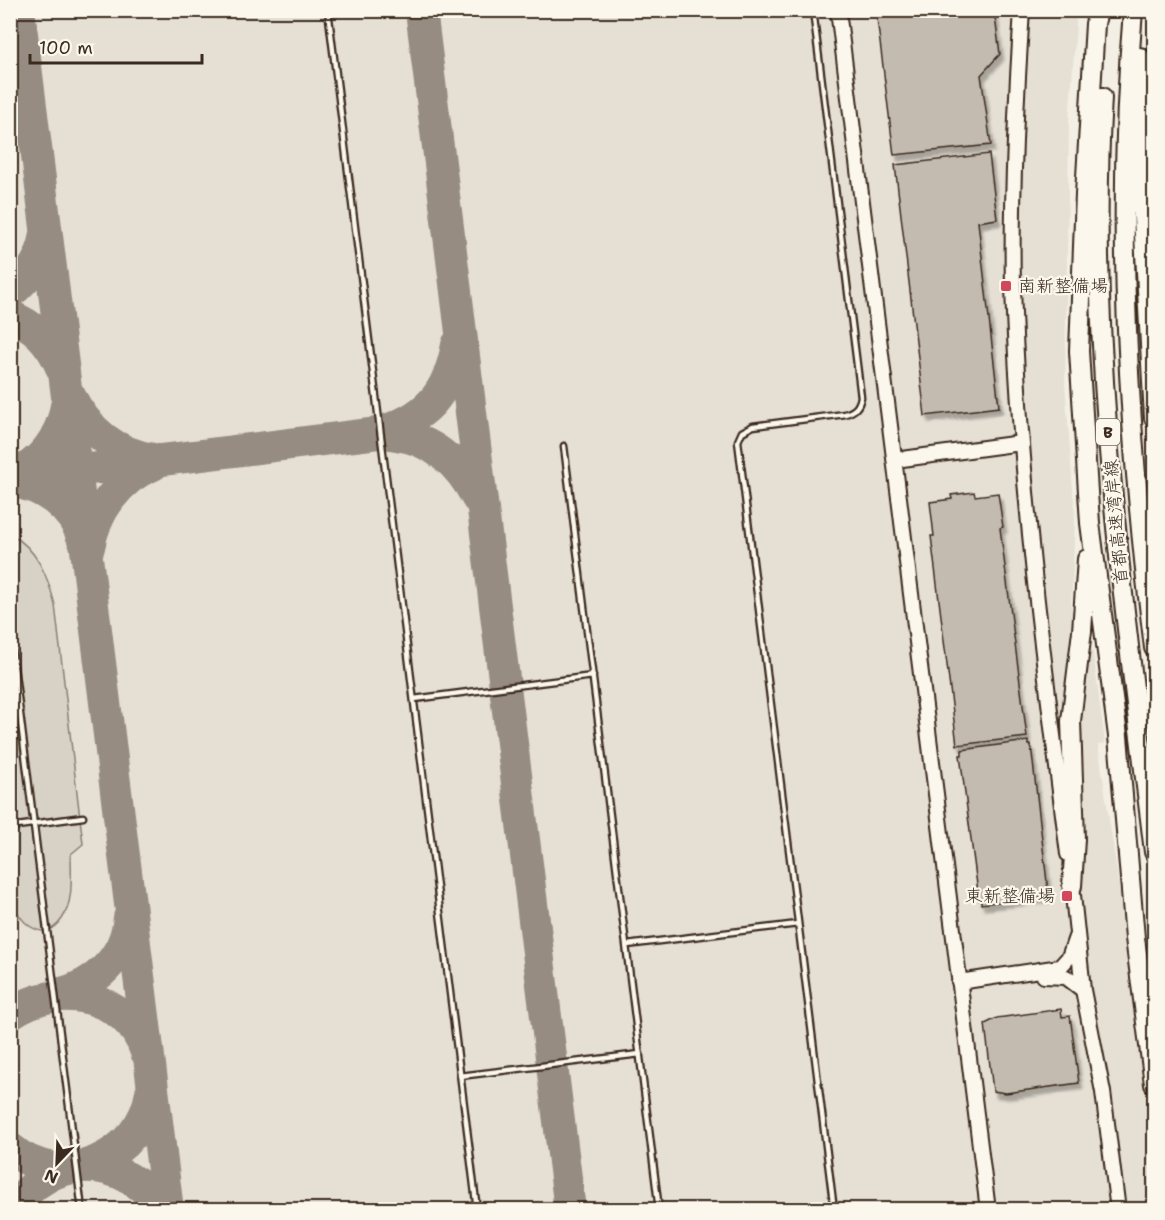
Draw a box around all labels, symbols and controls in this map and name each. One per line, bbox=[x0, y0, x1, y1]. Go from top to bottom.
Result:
scale bar bbox=[30, 27, 202, 65]
text: 100 m bbox=[39, 36, 93, 60]
place label: 南新整備場 bbox=[1018, 274, 1108, 298]
marker: 南新整備場 bbox=[999, 279, 1013, 293]
road number: B bbox=[1096, 419, 1120, 445]
street label: 首都高速湾岸線 bbox=[1099, 458, 1133, 586]
place label: 東新整備場 bbox=[965, 884, 1055, 908]
marker: 東新整備場 bbox=[1060, 889, 1074, 903]
north arrow bbox=[27, 1133, 87, 1193]
text: N bbox=[41, 1164, 61, 1188]

